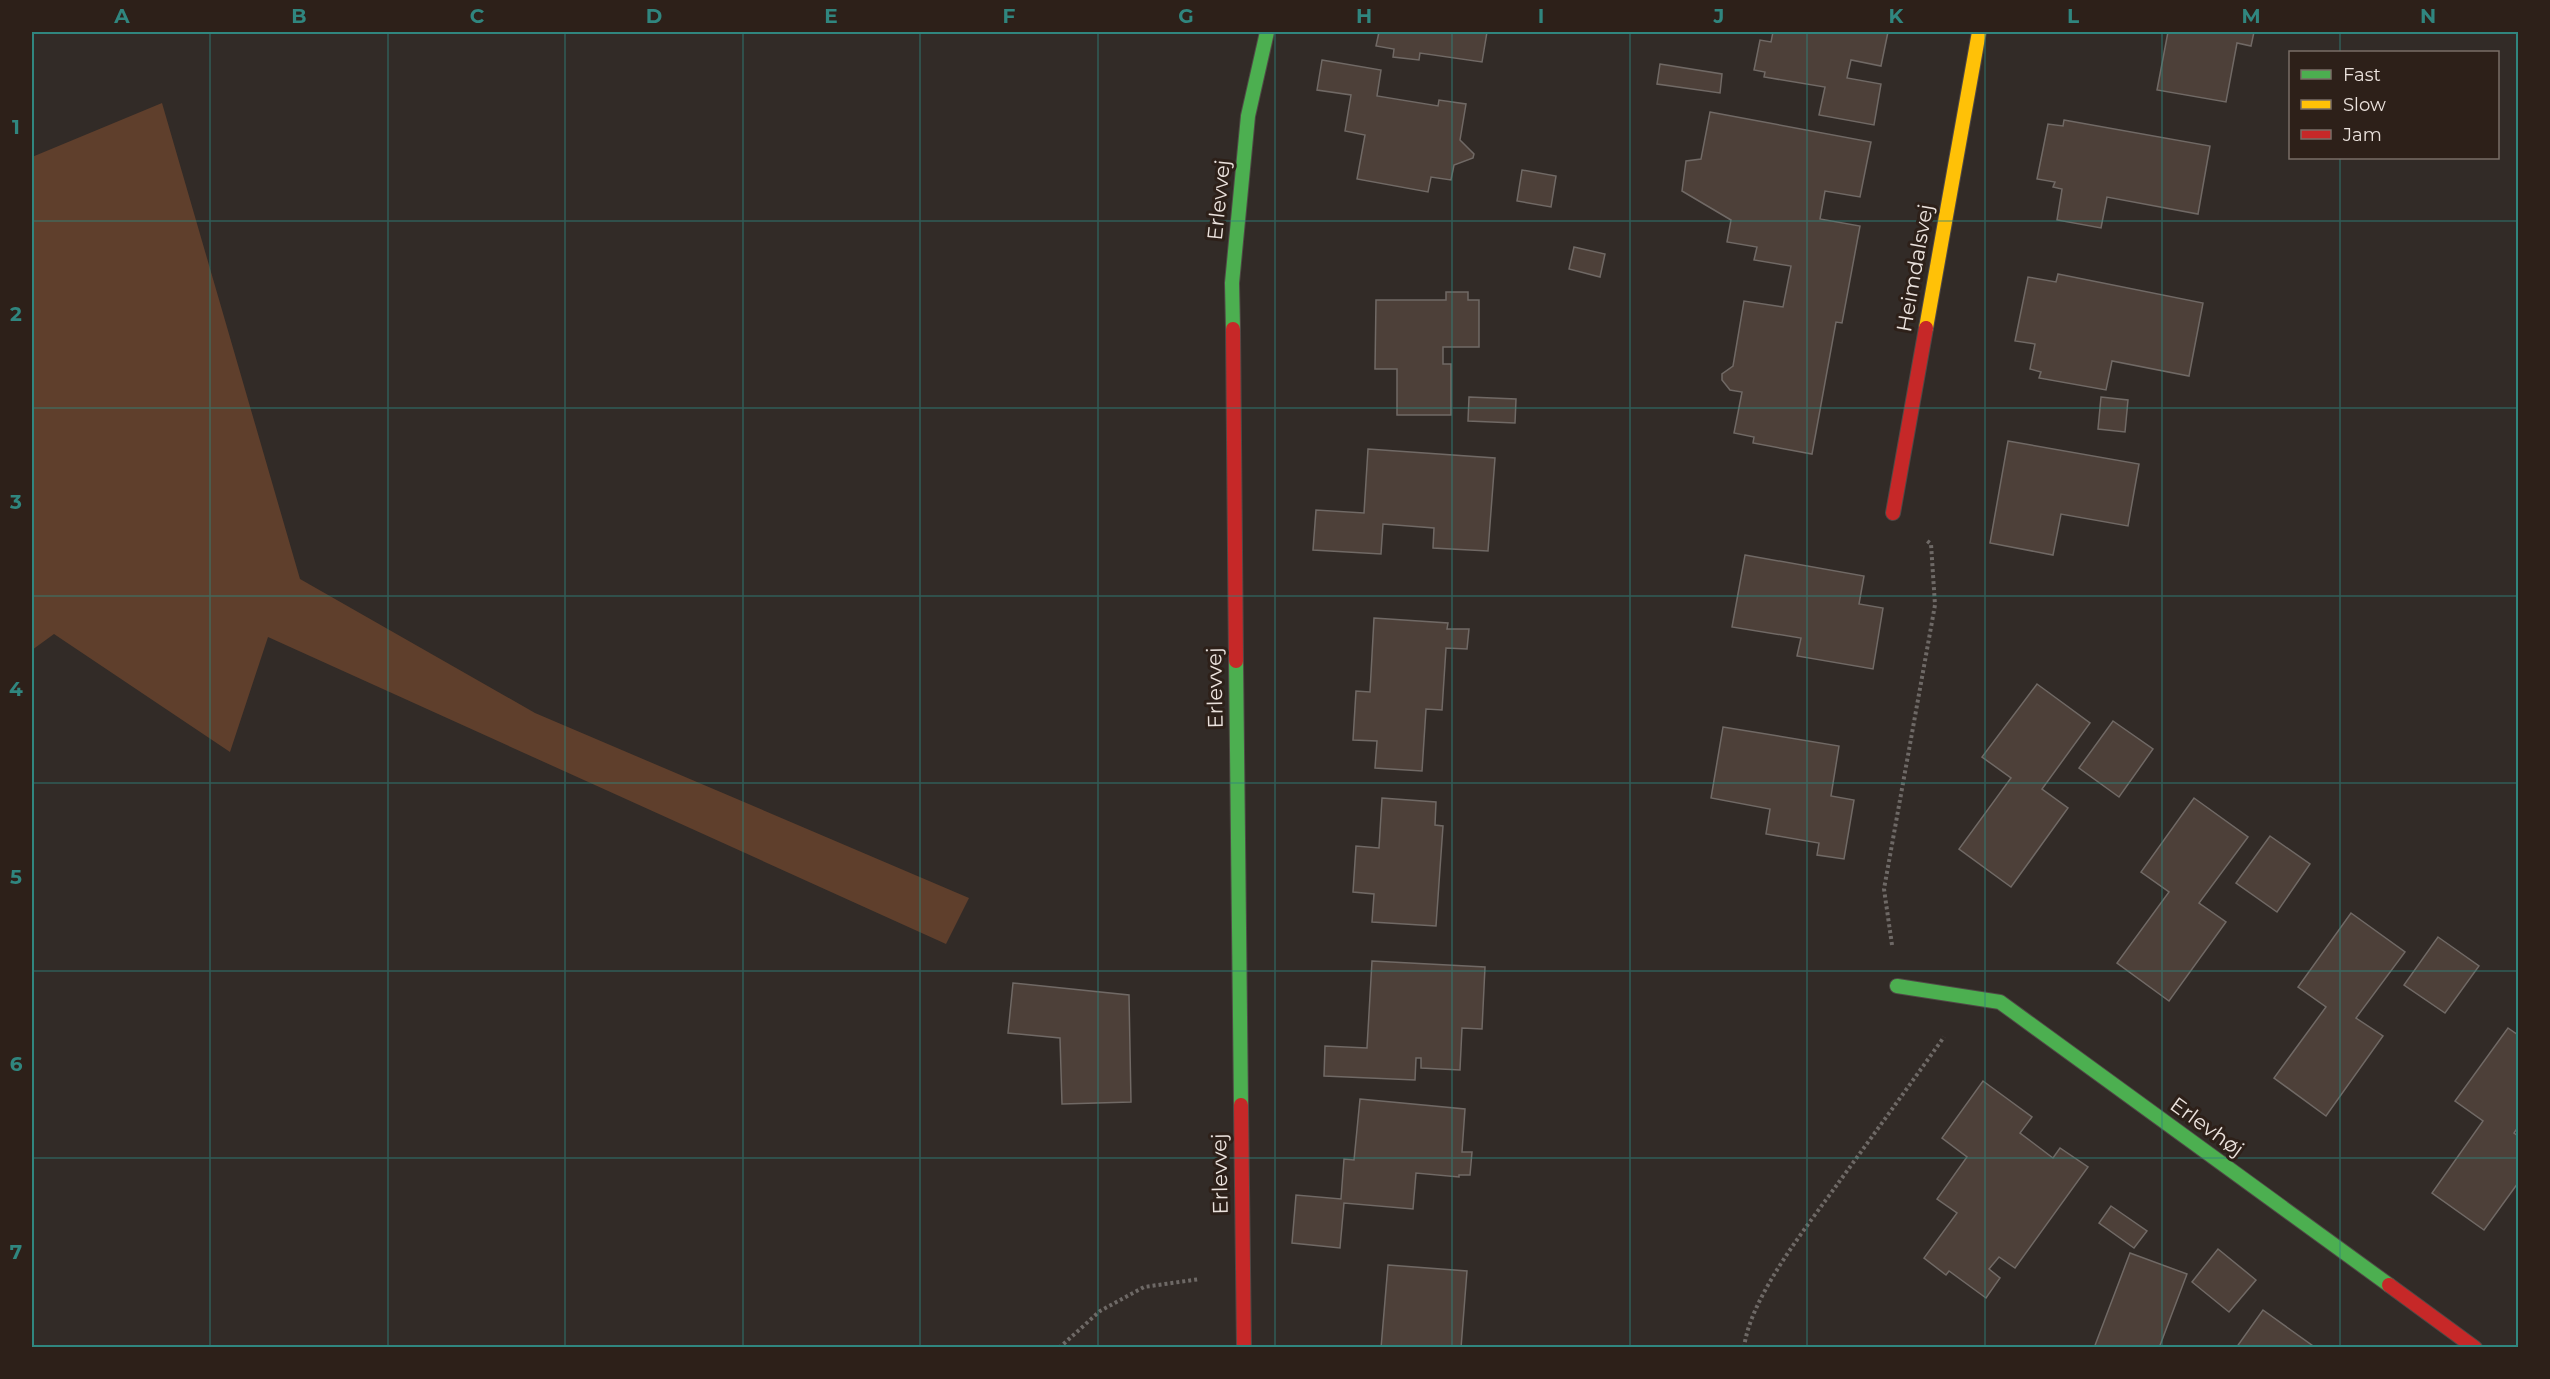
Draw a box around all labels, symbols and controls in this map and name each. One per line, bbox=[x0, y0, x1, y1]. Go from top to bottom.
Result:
text: A bbox=[113, 4, 130, 28]
text: B bbox=[291, 4, 307, 28]
text: C bbox=[470, 4, 485, 28]
text: D bbox=[646, 4, 662, 28]
text: E bbox=[824, 4, 838, 28]
text: F bbox=[1003, 4, 1016, 28]
text: G bbox=[1178, 4, 1194, 28]
text: H bbox=[1356, 4, 1372, 28]
text: I bbox=[1538, 4, 1544, 28]
text: J bbox=[1713, 4, 1724, 28]
text: K bbox=[1889, 4, 1905, 28]
text: L bbox=[2067, 4, 2079, 28]
text: M bbox=[2241, 4, 2261, 28]
text: N bbox=[2420, 4, 2436, 28]
legend bbox=[2289, 51, 2499, 159]
text: Fast bbox=[2343, 64, 2381, 86]
text: Slow bbox=[2343, 94, 2386, 116]
text: 1 bbox=[12, 115, 20, 139]
text: Jam bbox=[2342, 124, 2382, 146]
street label: Erlevvej bbox=[1202, 158, 1235, 242]
street label: Heimdalsvej bbox=[1891, 202, 1938, 334]
text: 2 bbox=[10, 302, 22, 326]
text: 3 bbox=[9, 490, 22, 514]
street label: Erlevvej bbox=[1201, 647, 1228, 729]
text: 4 bbox=[9, 677, 23, 701]
text: 5 bbox=[10, 865, 22, 889]
text: 6 bbox=[10, 1052, 23, 1076]
street label: Erlevhøj bbox=[2166, 1092, 2249, 1162]
street label: Erlevvej bbox=[1206, 1133, 1233, 1215]
text: 7 bbox=[10, 1240, 22, 1264]

